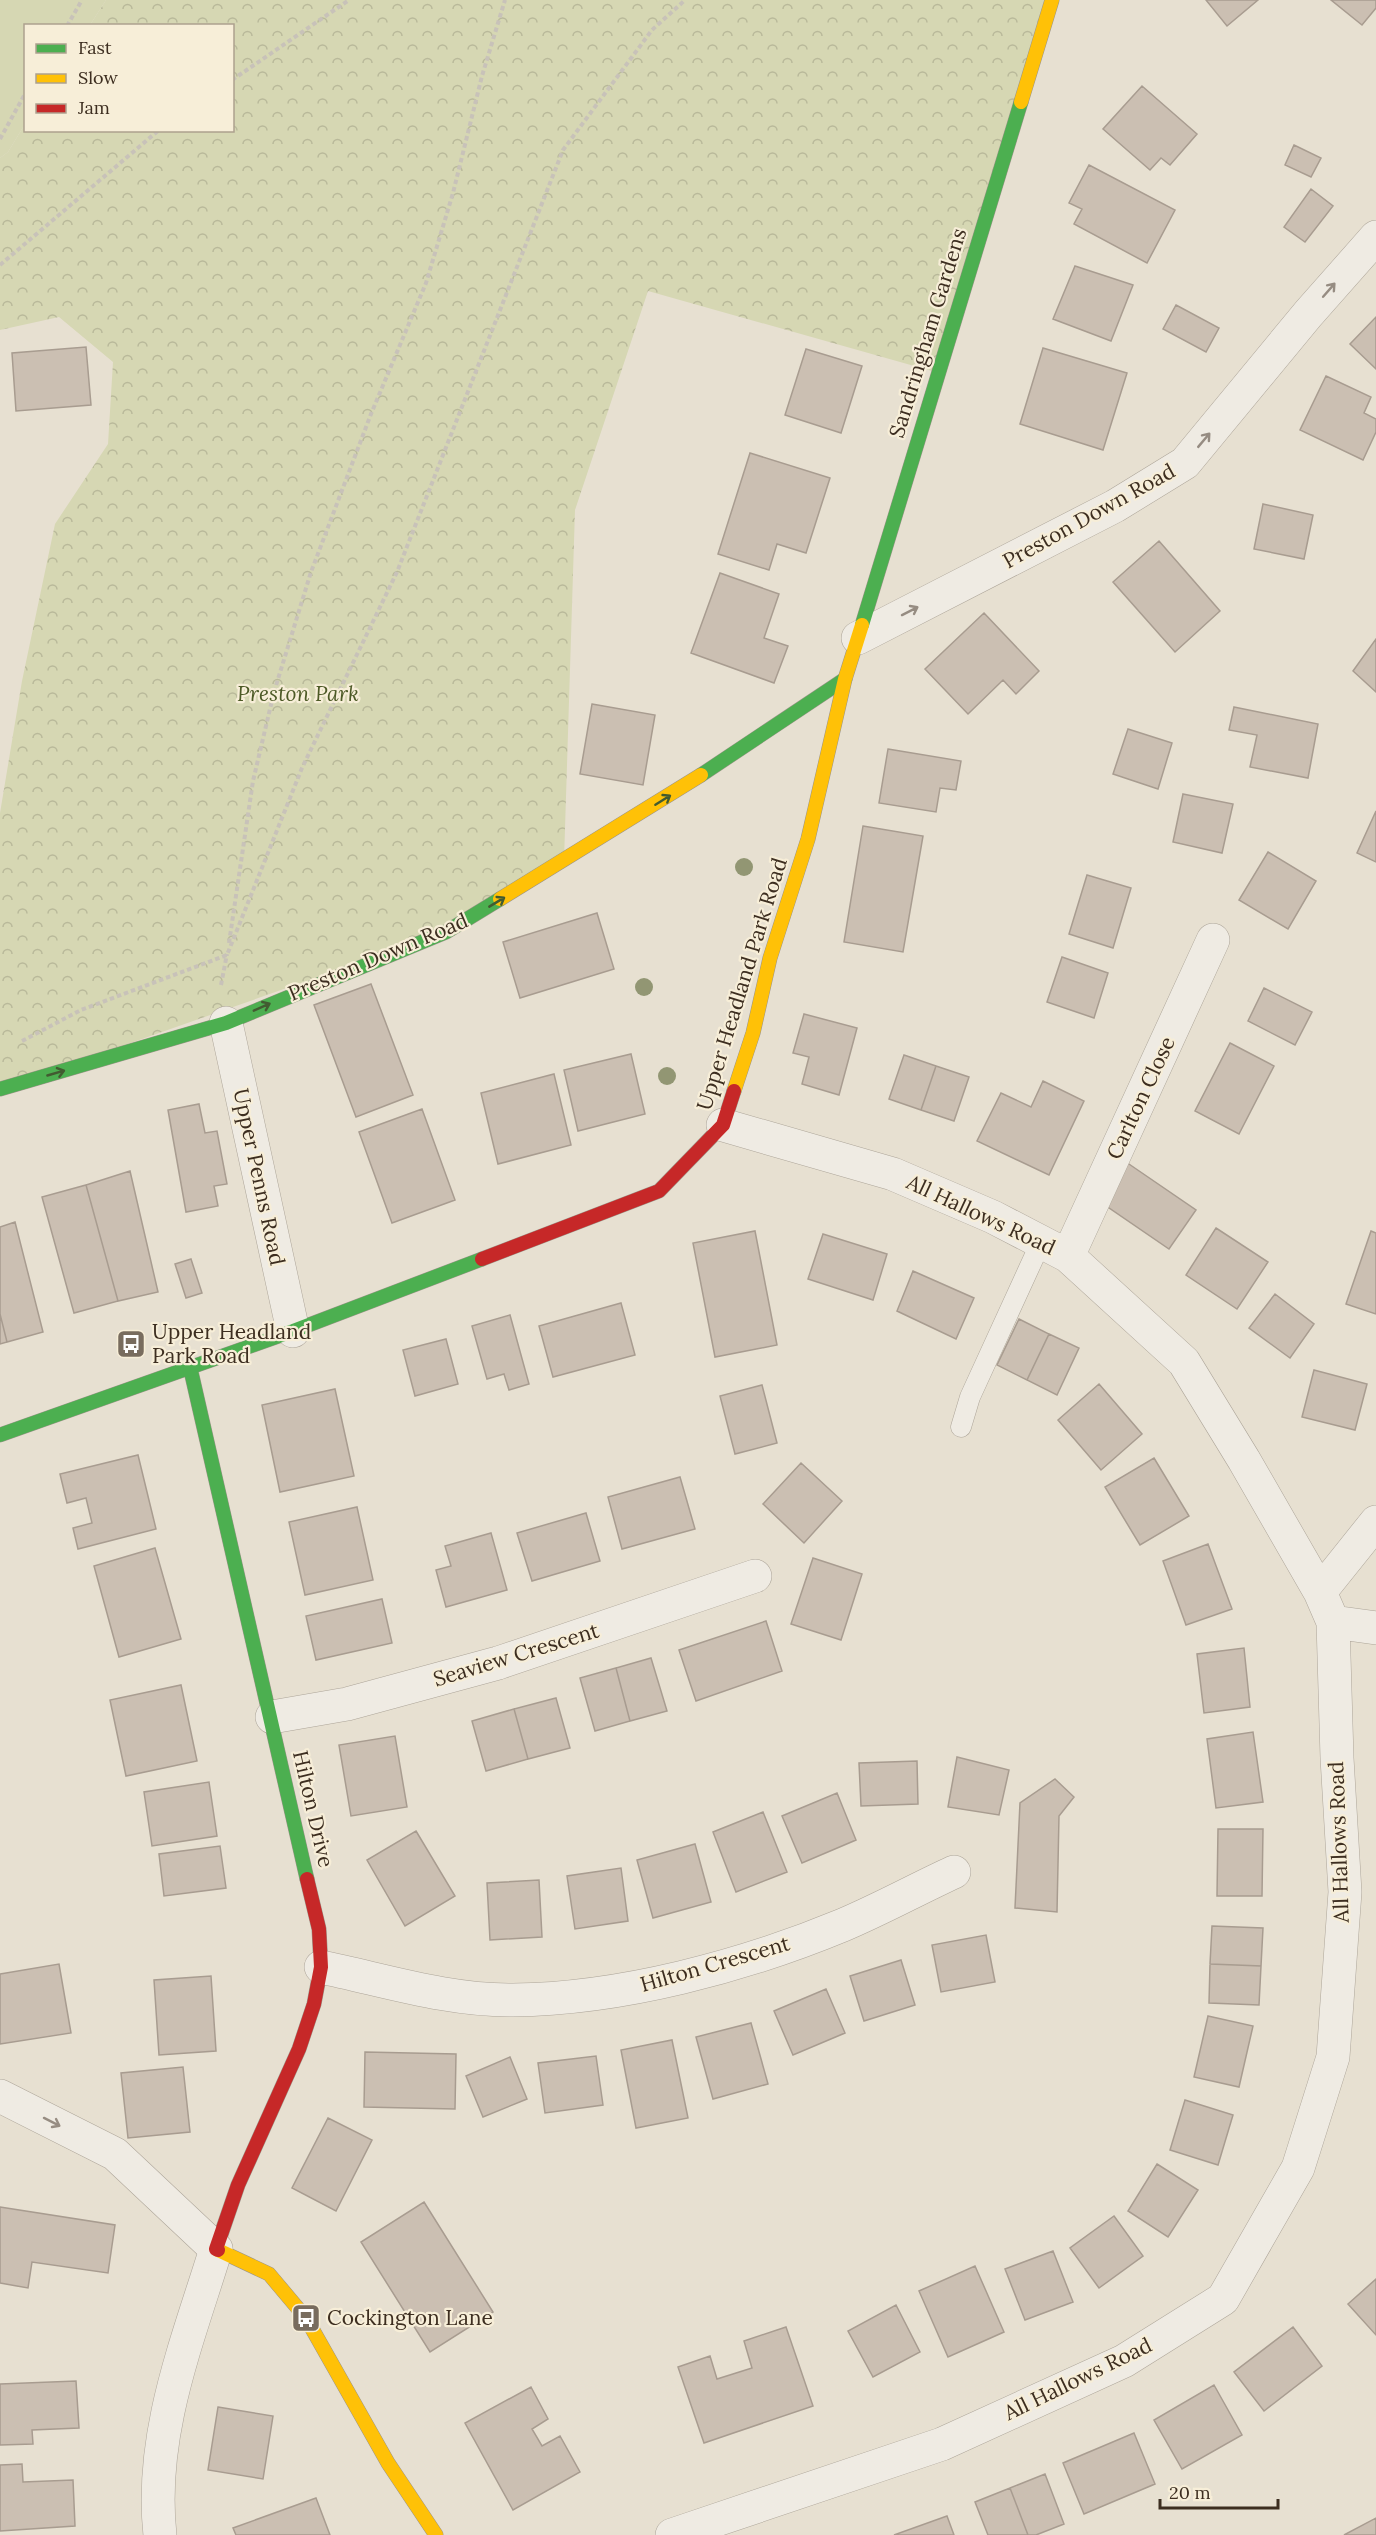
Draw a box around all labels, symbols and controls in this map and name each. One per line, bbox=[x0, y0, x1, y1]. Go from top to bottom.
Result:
legend bbox=[24, 24, 234, 132]
text: Fast bbox=[78, 36, 112, 59]
text: Slow bbox=[78, 66, 118, 89]
text: Jam bbox=[77, 96, 110, 119]
street label: Sandringham Gardens bbox=[883, 225, 972, 441]
one-way arrow bbox=[1322, 283, 1336, 298]
one-way arrow bbox=[1197, 433, 1211, 448]
street label: Preston Down Road bbox=[998, 457, 1180, 574]
one-way arrow bbox=[901, 605, 918, 617]
park label: Preston Park bbox=[237, 680, 359, 707]
one-way arrow bbox=[654, 793, 671, 805]
street label: Upper Headland Park Road bbox=[690, 854, 793, 1113]
one-way arrow bbox=[488, 895, 505, 907]
street label: Preston Down Road bbox=[284, 906, 472, 1007]
one-way arrow bbox=[252, 1001, 270, 1012]
street label: Carlton Close bbox=[1100, 1032, 1181, 1164]
one-way arrow bbox=[46, 1066, 65, 1078]
street label: Upper Penns Road bbox=[228, 1086, 291, 1268]
street label: All Hallows Road bbox=[901, 1168, 1060, 1261]
place label: Upper Headland Park Road bbox=[152, 1318, 311, 1369]
bus stop icon: Upper Headland Park Road bbox=[115, 1328, 147, 1360]
street label: Seaview Crescent bbox=[430, 1616, 603, 1693]
street label: Hilton Drive bbox=[287, 1748, 340, 1870]
street label: All Hallows Road bbox=[1322, 1761, 1355, 1924]
street label: Hilton Crescent bbox=[637, 1929, 794, 1998]
one-way arrow bbox=[43, 2117, 61, 2129]
bus stop icon: Cockington Lane bbox=[290, 2302, 322, 2334]
place label: Cockington Lane bbox=[327, 2304, 493, 2331]
street label: All Hallows Road bbox=[998, 2331, 1156, 2427]
scale bar bbox=[1160, 2472, 1278, 2510]
text: 20 m bbox=[1169, 2481, 1211, 2504]

